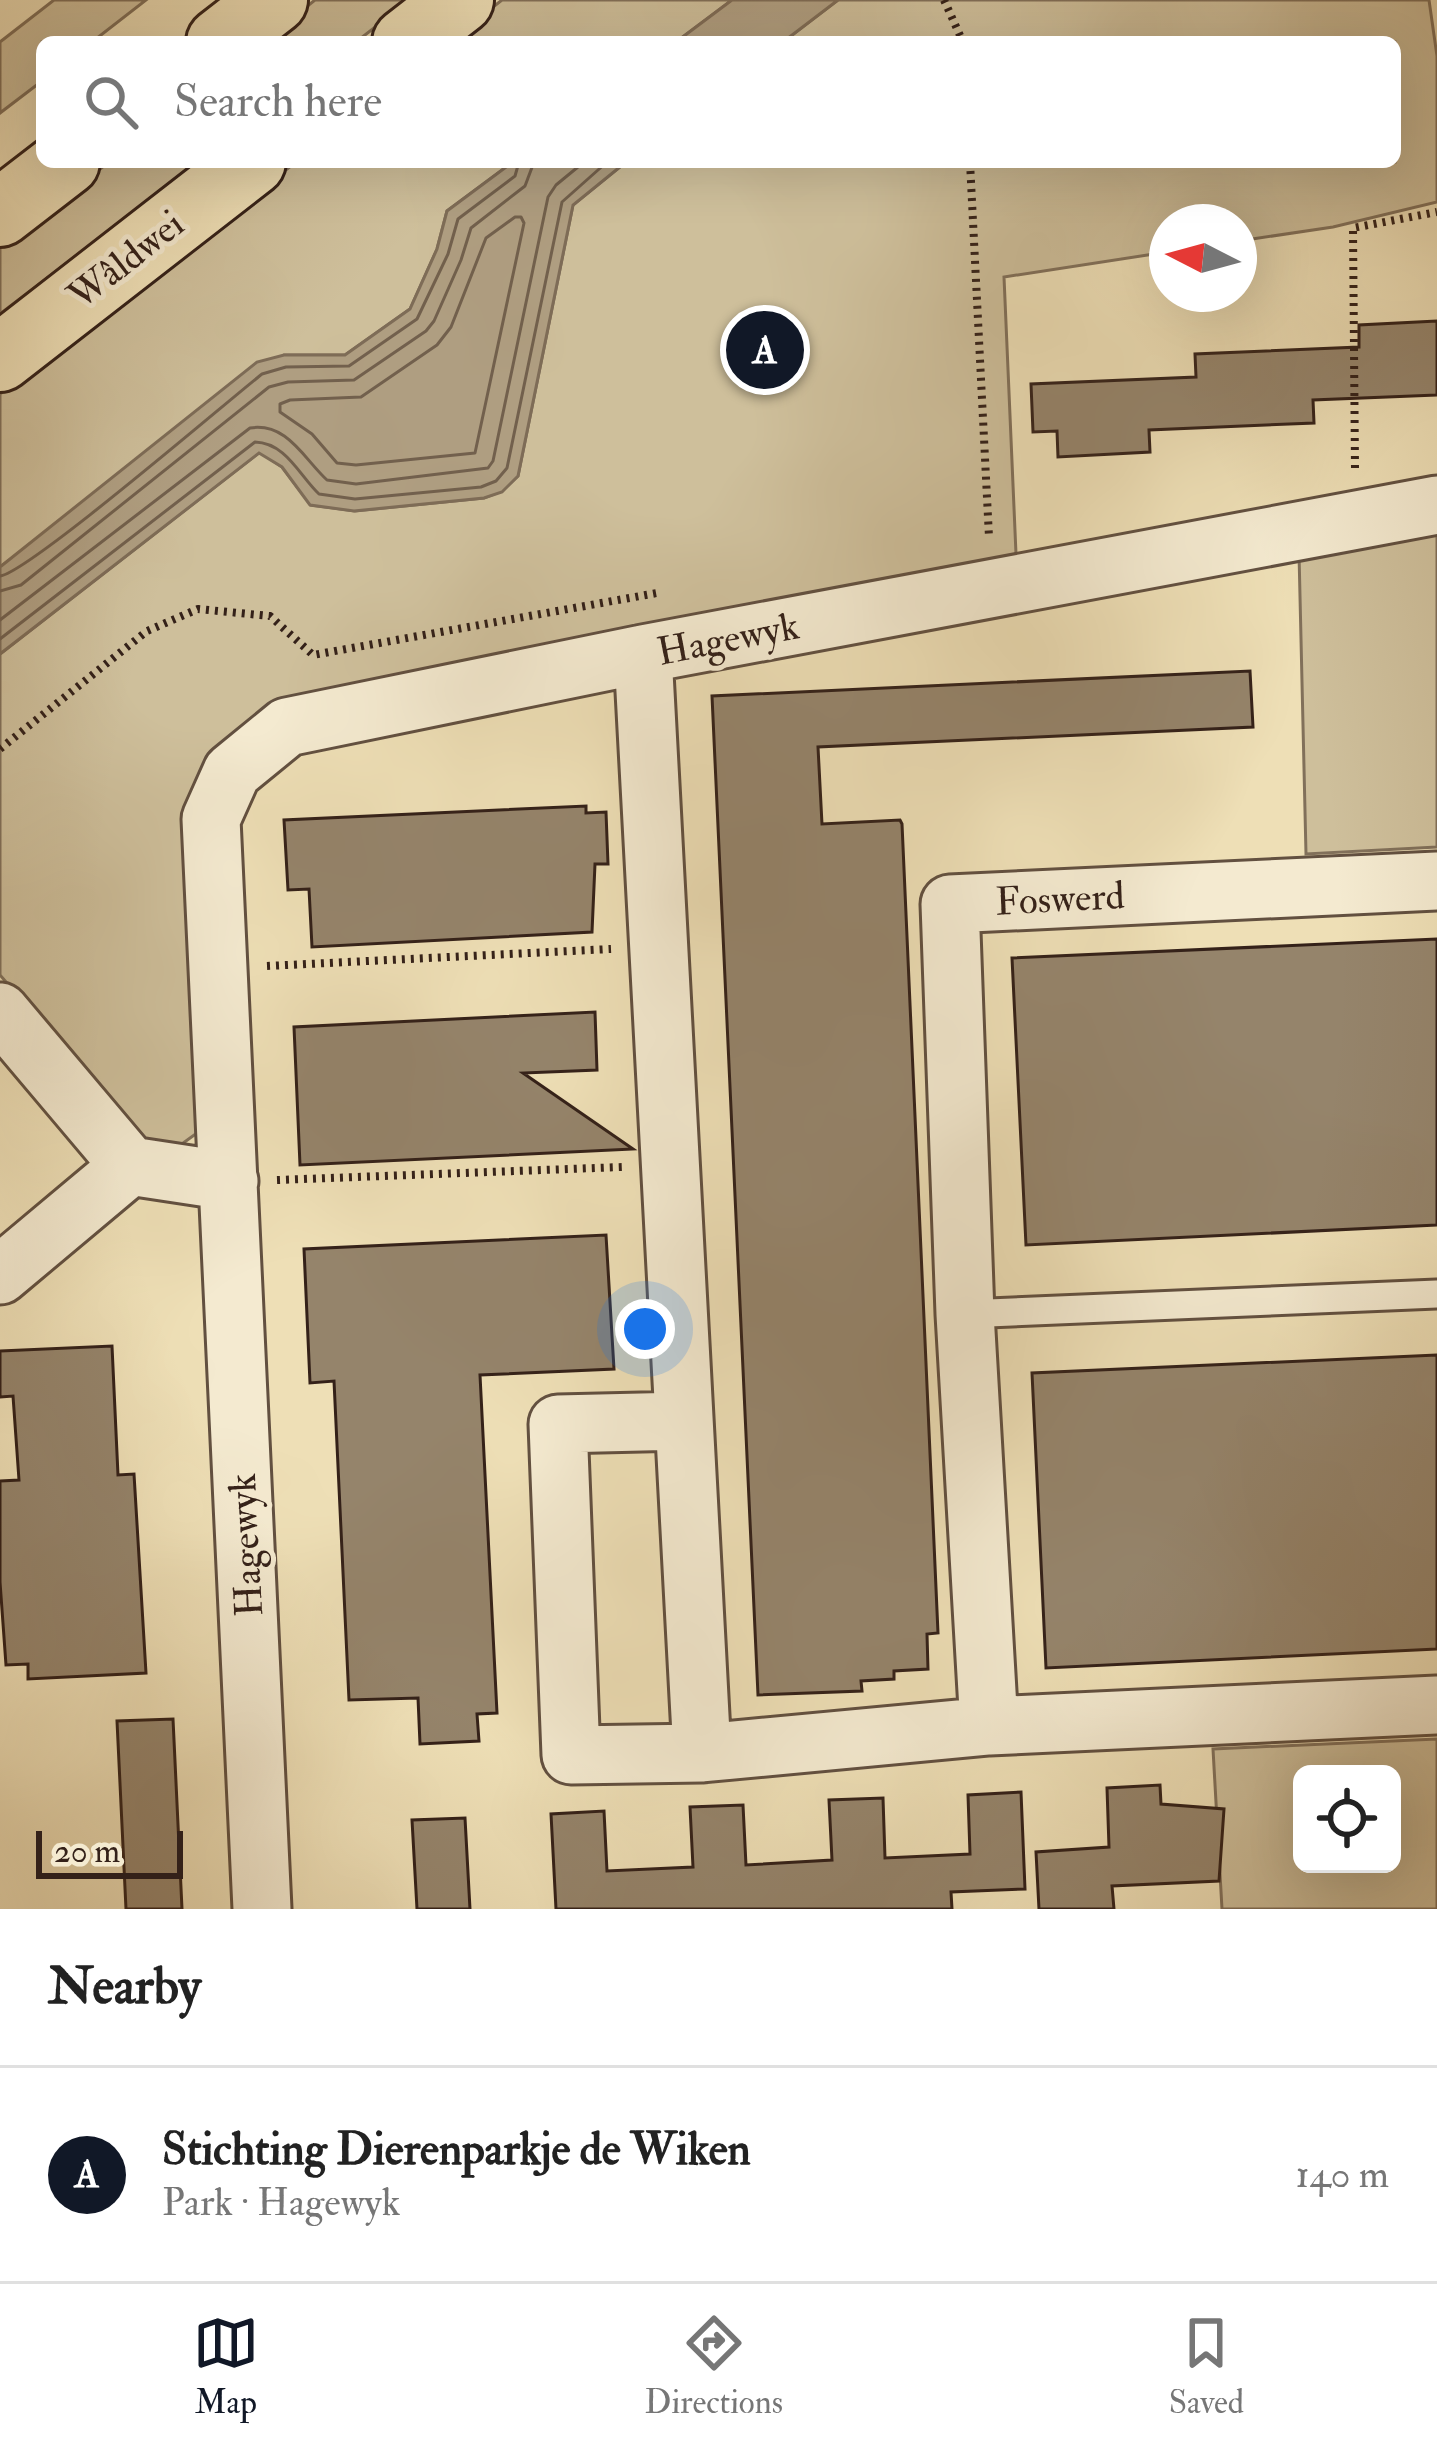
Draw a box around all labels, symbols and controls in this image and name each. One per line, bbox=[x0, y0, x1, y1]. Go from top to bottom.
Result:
search box bbox=[36, 36, 1401, 168]
icon: search bbox=[78, 69, 144, 135]
text: Search here bbox=[174, 74, 382, 130]
street label: Wâldwei bbox=[57, 199, 194, 321]
north arrow bbox=[1149, 204, 1257, 312]
pin: A bbox=[726, 305, 804, 395]
street label: Hagewyk bbox=[653, 601, 803, 677]
street label: Foswerd bbox=[994, 871, 1126, 927]
your location bbox=[615, 1299, 675, 1359]
street label: Hagewyk bbox=[218, 1472, 274, 1618]
map controls bbox=[1293, 1765, 1401, 1873]
button: locate bbox=[1293, 1765, 1401, 1873]
scale bar bbox=[36, 1825, 183, 1878]
text: 20 m bbox=[54, 1831, 120, 1872]
text: Nearby bbox=[48, 1955, 201, 2019]
text: Stichting Dierenparkje de Wiken bbox=[162, 2122, 751, 2178]
text: A bbox=[75, 2150, 99, 2199]
text: 140 m bbox=[1296, 2150, 1389, 2199]
text: Park · Hagewyk bbox=[162, 2178, 400, 2227]
tab: Map bbox=[193, 2310, 259, 2423]
tab: Directions bbox=[645, 2310, 783, 2423]
tab: Saved bbox=[1169, 2310, 1244, 2423]

